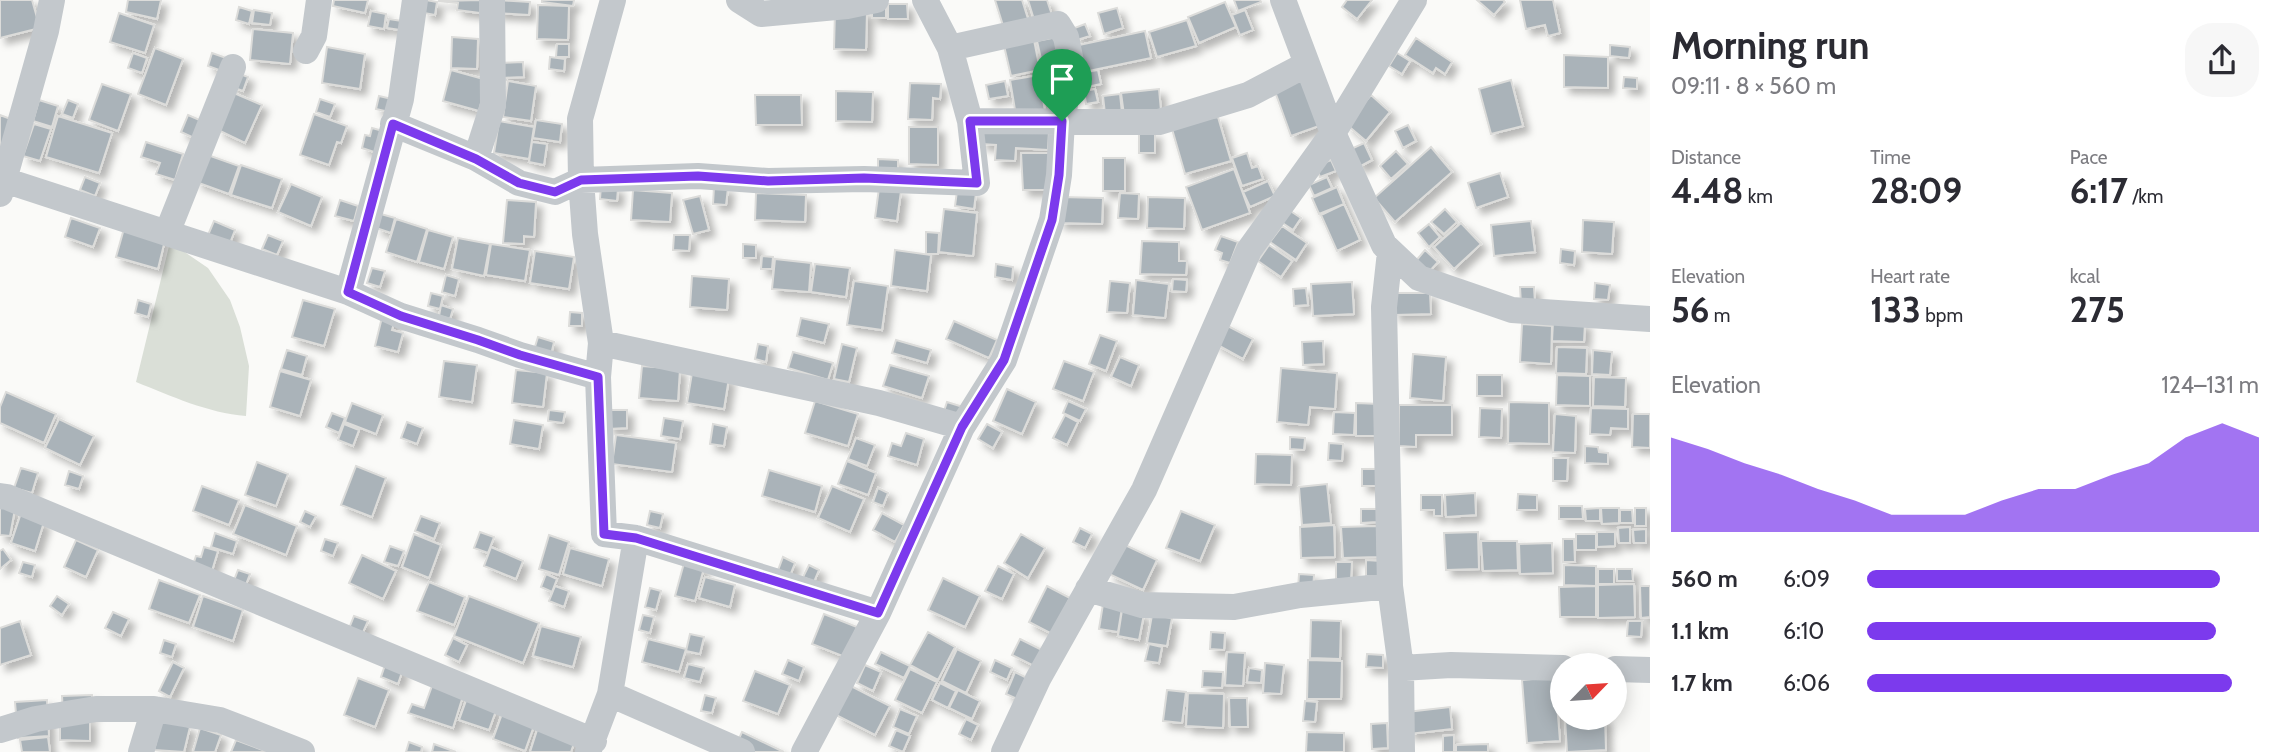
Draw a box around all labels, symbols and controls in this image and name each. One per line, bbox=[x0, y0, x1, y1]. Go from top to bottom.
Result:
text: Morning run bbox=[1671, 22, 1870, 69]
button: share bbox=[2185, 23, 2259, 97]
pin bbox=[1032, 49, 1092, 121]
icon: arrive bbox=[1043, 60, 1081, 98]
text: 09:11 · 8 × 560 m bbox=[1671, 72, 1836, 100]
text: Distance bbox=[1671, 146, 1741, 169]
text: Time bbox=[1870, 146, 1911, 169]
text: Pace bbox=[2070, 146, 2108, 169]
text: 4.48 bbox=[1671, 169, 1743, 212]
text: 28:09 bbox=[1870, 169, 1962, 212]
text: 6:17 bbox=[2070, 169, 2128, 212]
text: km bbox=[1743, 185, 1773, 208]
text: /km bbox=[2128, 185, 2163, 208]
text: Elevation bbox=[1671, 265, 1745, 288]
text: Heart rate bbox=[1870, 265, 1950, 288]
text: kcal bbox=[2070, 265, 2100, 288]
text: 56 bbox=[1671, 288, 1709, 331]
text: 133 bbox=[1870, 288, 1921, 331]
text: 275 bbox=[2070, 288, 2125, 331]
text: m bbox=[1709, 304, 1730, 327]
text: bpm bbox=[1921, 304, 1963, 327]
text: Elevation bbox=[1671, 371, 1761, 399]
text: 124–131 m bbox=[2161, 371, 2259, 399]
text: 560 m bbox=[1671, 565, 1738, 593]
text: 6:09 bbox=[1783, 565, 1830, 593]
text: 1.1 km bbox=[1671, 617, 1729, 645]
text: 6:10 bbox=[1783, 617, 1824, 645]
north arrow bbox=[1550, 653, 1628, 730]
map controls bbox=[1550, 653, 1627, 730]
text: 1.7 km bbox=[1671, 669, 1733, 697]
text: 6:06 bbox=[1783, 669, 1830, 697]

